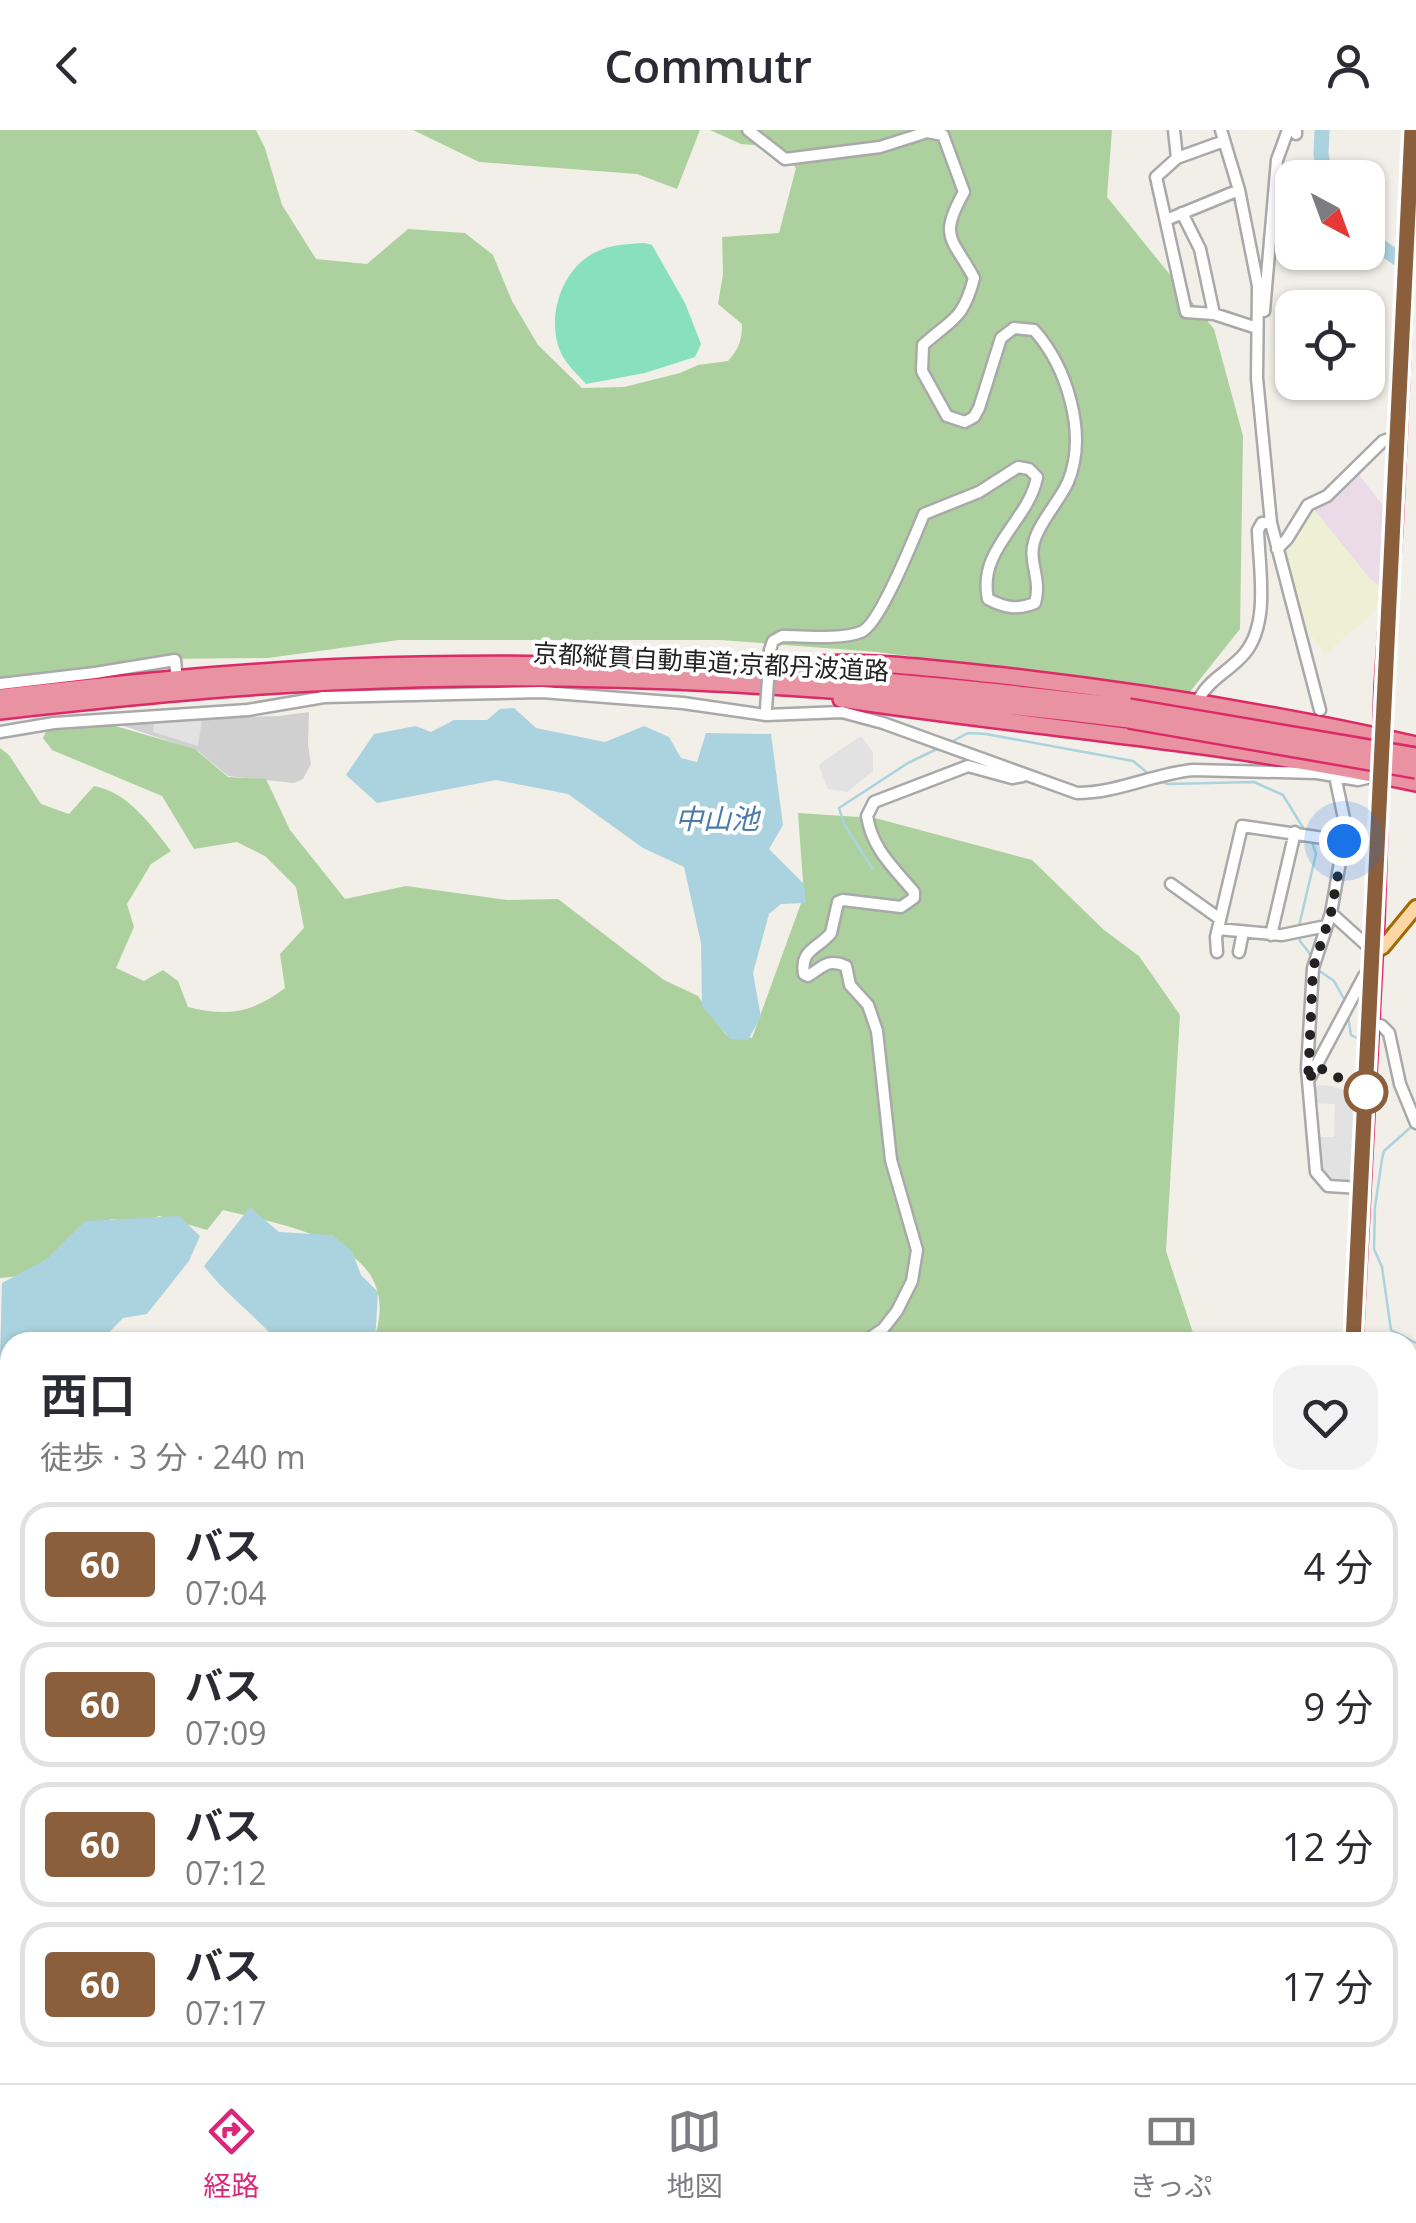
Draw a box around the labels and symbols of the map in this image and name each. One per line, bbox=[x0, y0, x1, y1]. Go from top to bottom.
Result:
north arrow bbox=[1275, 160, 1385, 270]
street label: 京都縦貫自動車道;京都丹波道路 bbox=[532, 635, 890, 687]
water label: 中山池 bbox=[675, 799, 762, 837]
your location bbox=[1319, 816, 1369, 866]
unlabelled marker bbox=[1345, 1071, 1387, 1113]

